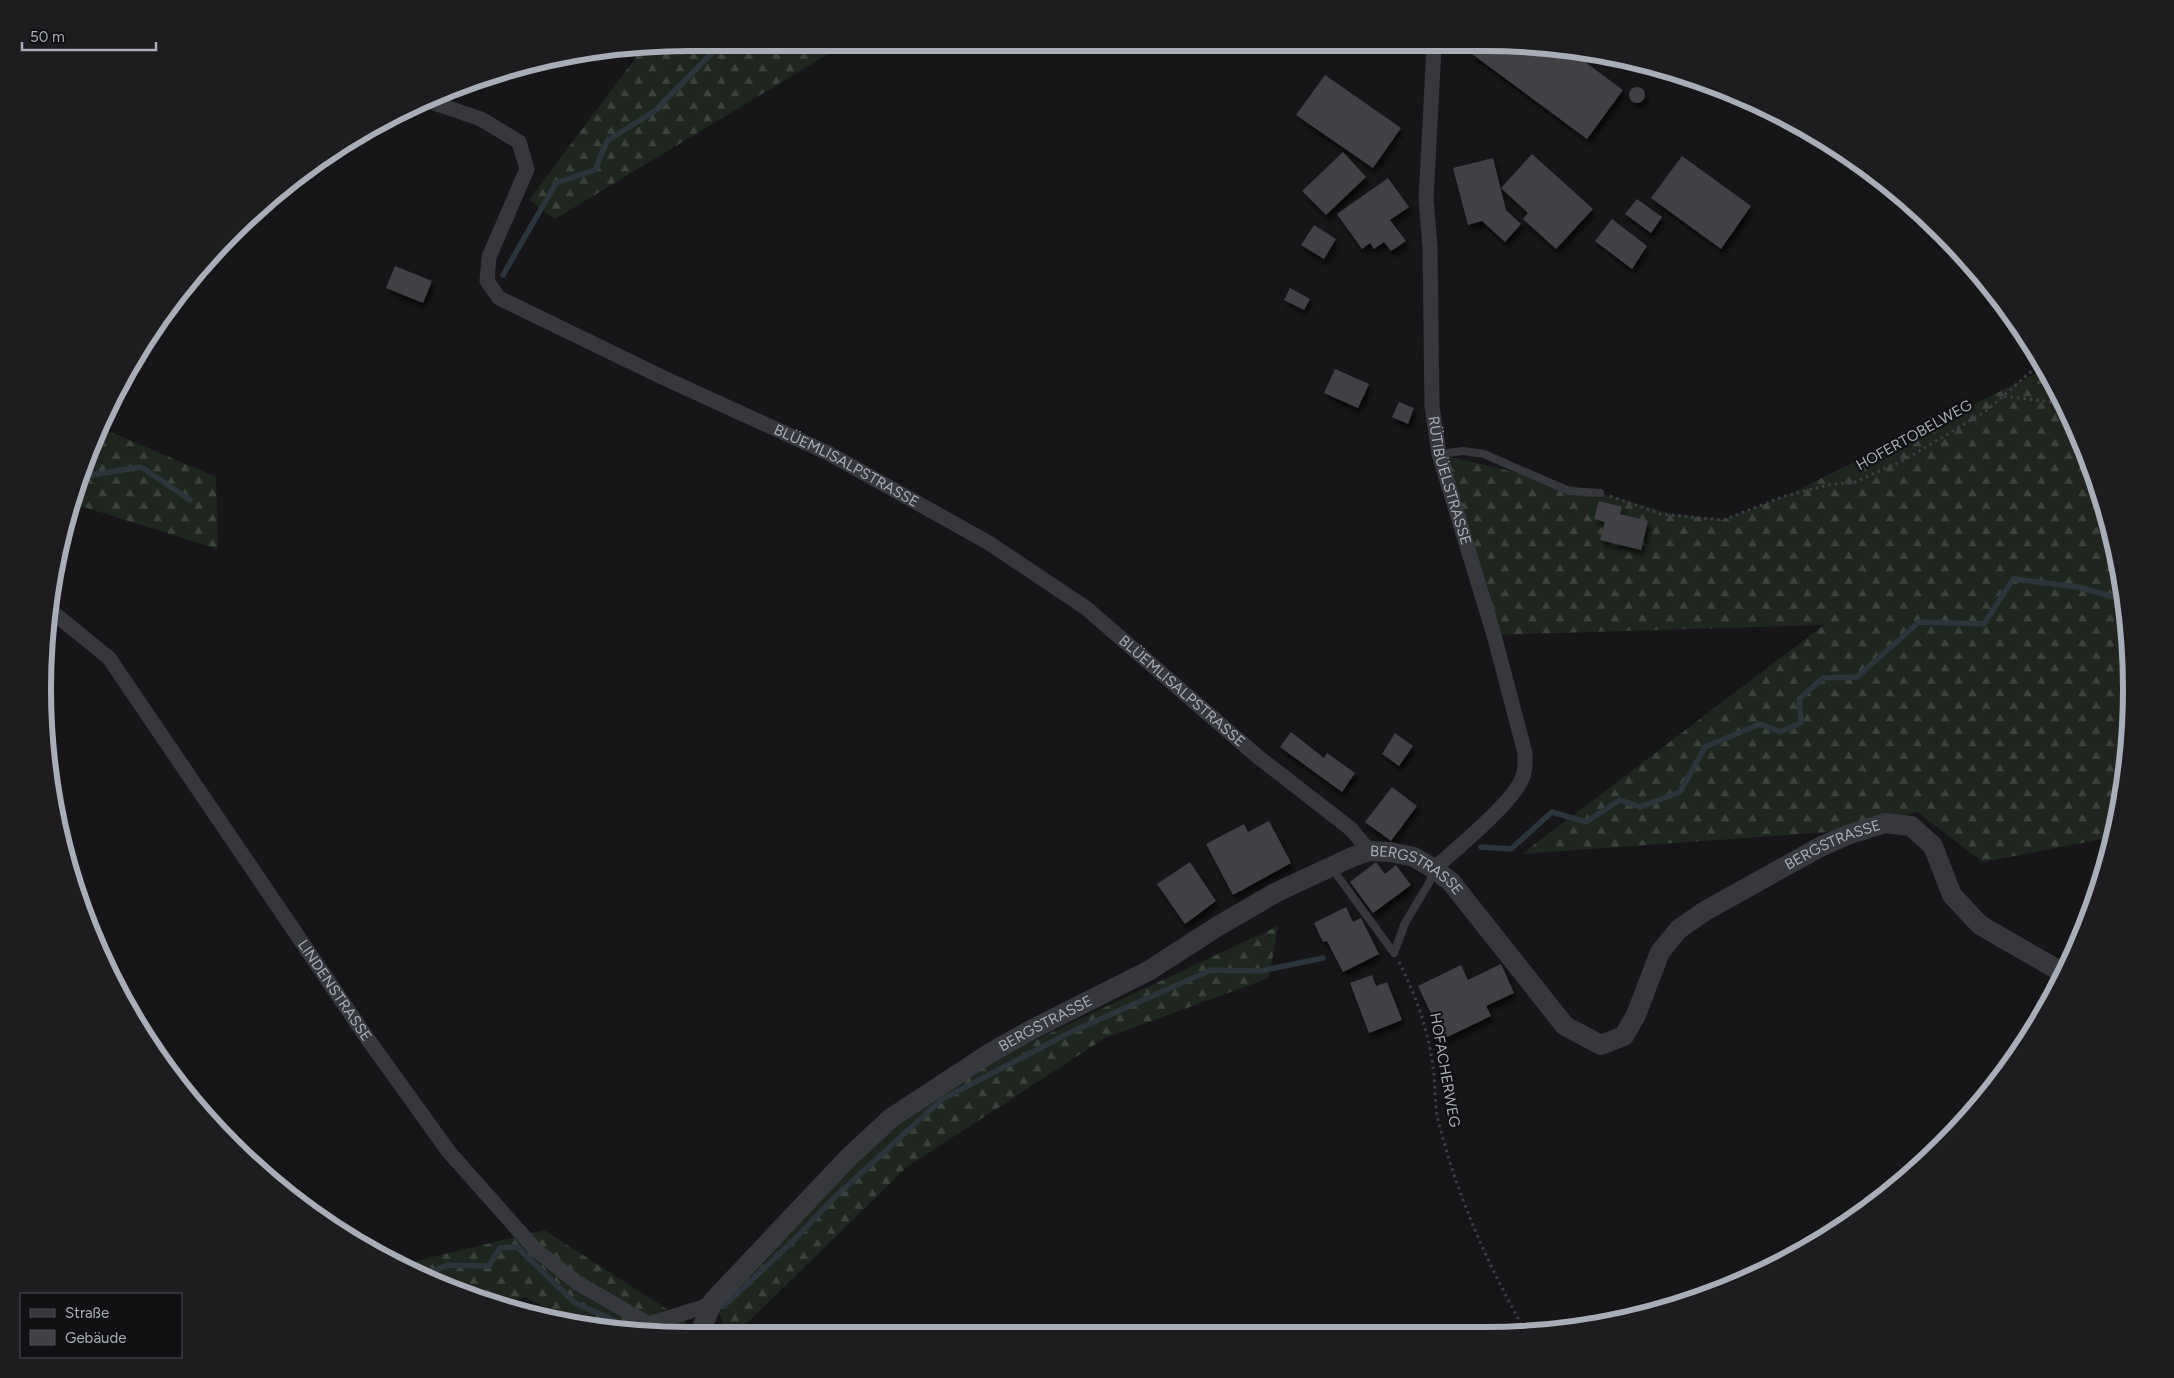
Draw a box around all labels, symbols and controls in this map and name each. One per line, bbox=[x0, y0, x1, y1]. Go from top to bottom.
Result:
scale bar bbox=[22, 20, 156, 52]
text: 50 m bbox=[30, 28, 65, 46]
street label: HOFERTOBELWEG bbox=[1853, 396, 1975, 474]
street label: RÜTIBÜELSTRASSE bbox=[1425, 415, 1475, 547]
street label: BLÜEMLISALPSTRASSE bbox=[771, 420, 922, 511]
street label: BLÜEMLISALPSTRASSE bbox=[1115, 631, 1249, 751]
street label: BERGSTRASSE bbox=[1782, 816, 1883, 874]
street label: BERGSTRASSE bbox=[1370, 842, 1467, 899]
street label: LINDENSTRASSE bbox=[294, 936, 376, 1045]
street label: BERGSTRASSE bbox=[995, 992, 1095, 1055]
street label: HOFACHERWEG bbox=[1426, 1011, 1464, 1129]
legend bbox=[20, 1293, 182, 1358]
text: Straße bbox=[65, 1304, 109, 1322]
text: Gebäude bbox=[65, 1329, 126, 1347]

